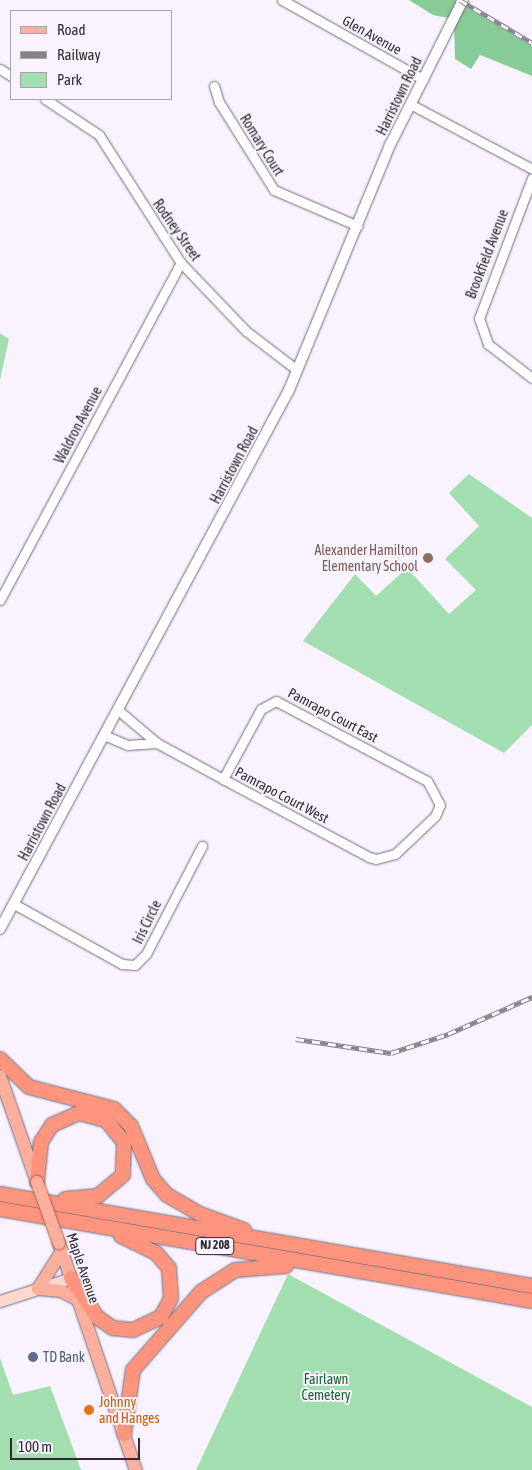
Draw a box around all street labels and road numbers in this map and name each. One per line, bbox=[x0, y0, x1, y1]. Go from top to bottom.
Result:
street label: Glen Avenue bbox=[340, 12, 404, 58]
street label: Harristown Road bbox=[373, 54, 425, 138]
street label: Romary Court bbox=[236, 111, 288, 179]
street label: Rodney Street bbox=[150, 196, 204, 264]
street label: Brookfield Avenue bbox=[462, 207, 512, 301]
street label: Waldron Avenue bbox=[51, 384, 105, 466]
street label: Harristown Road bbox=[207, 423, 261, 507]
street label: Pamrapo Court East bbox=[285, 684, 381, 746]
street label: Pamrapo Court West bbox=[232, 763, 332, 827]
street label: Harristown Road bbox=[15, 780, 69, 864]
street label: Iris Circle bbox=[129, 897, 165, 947]
street label: Maple Avenue bbox=[63, 1231, 103, 1305]
road number: NJ 208 bbox=[195, 1236, 235, 1256]

